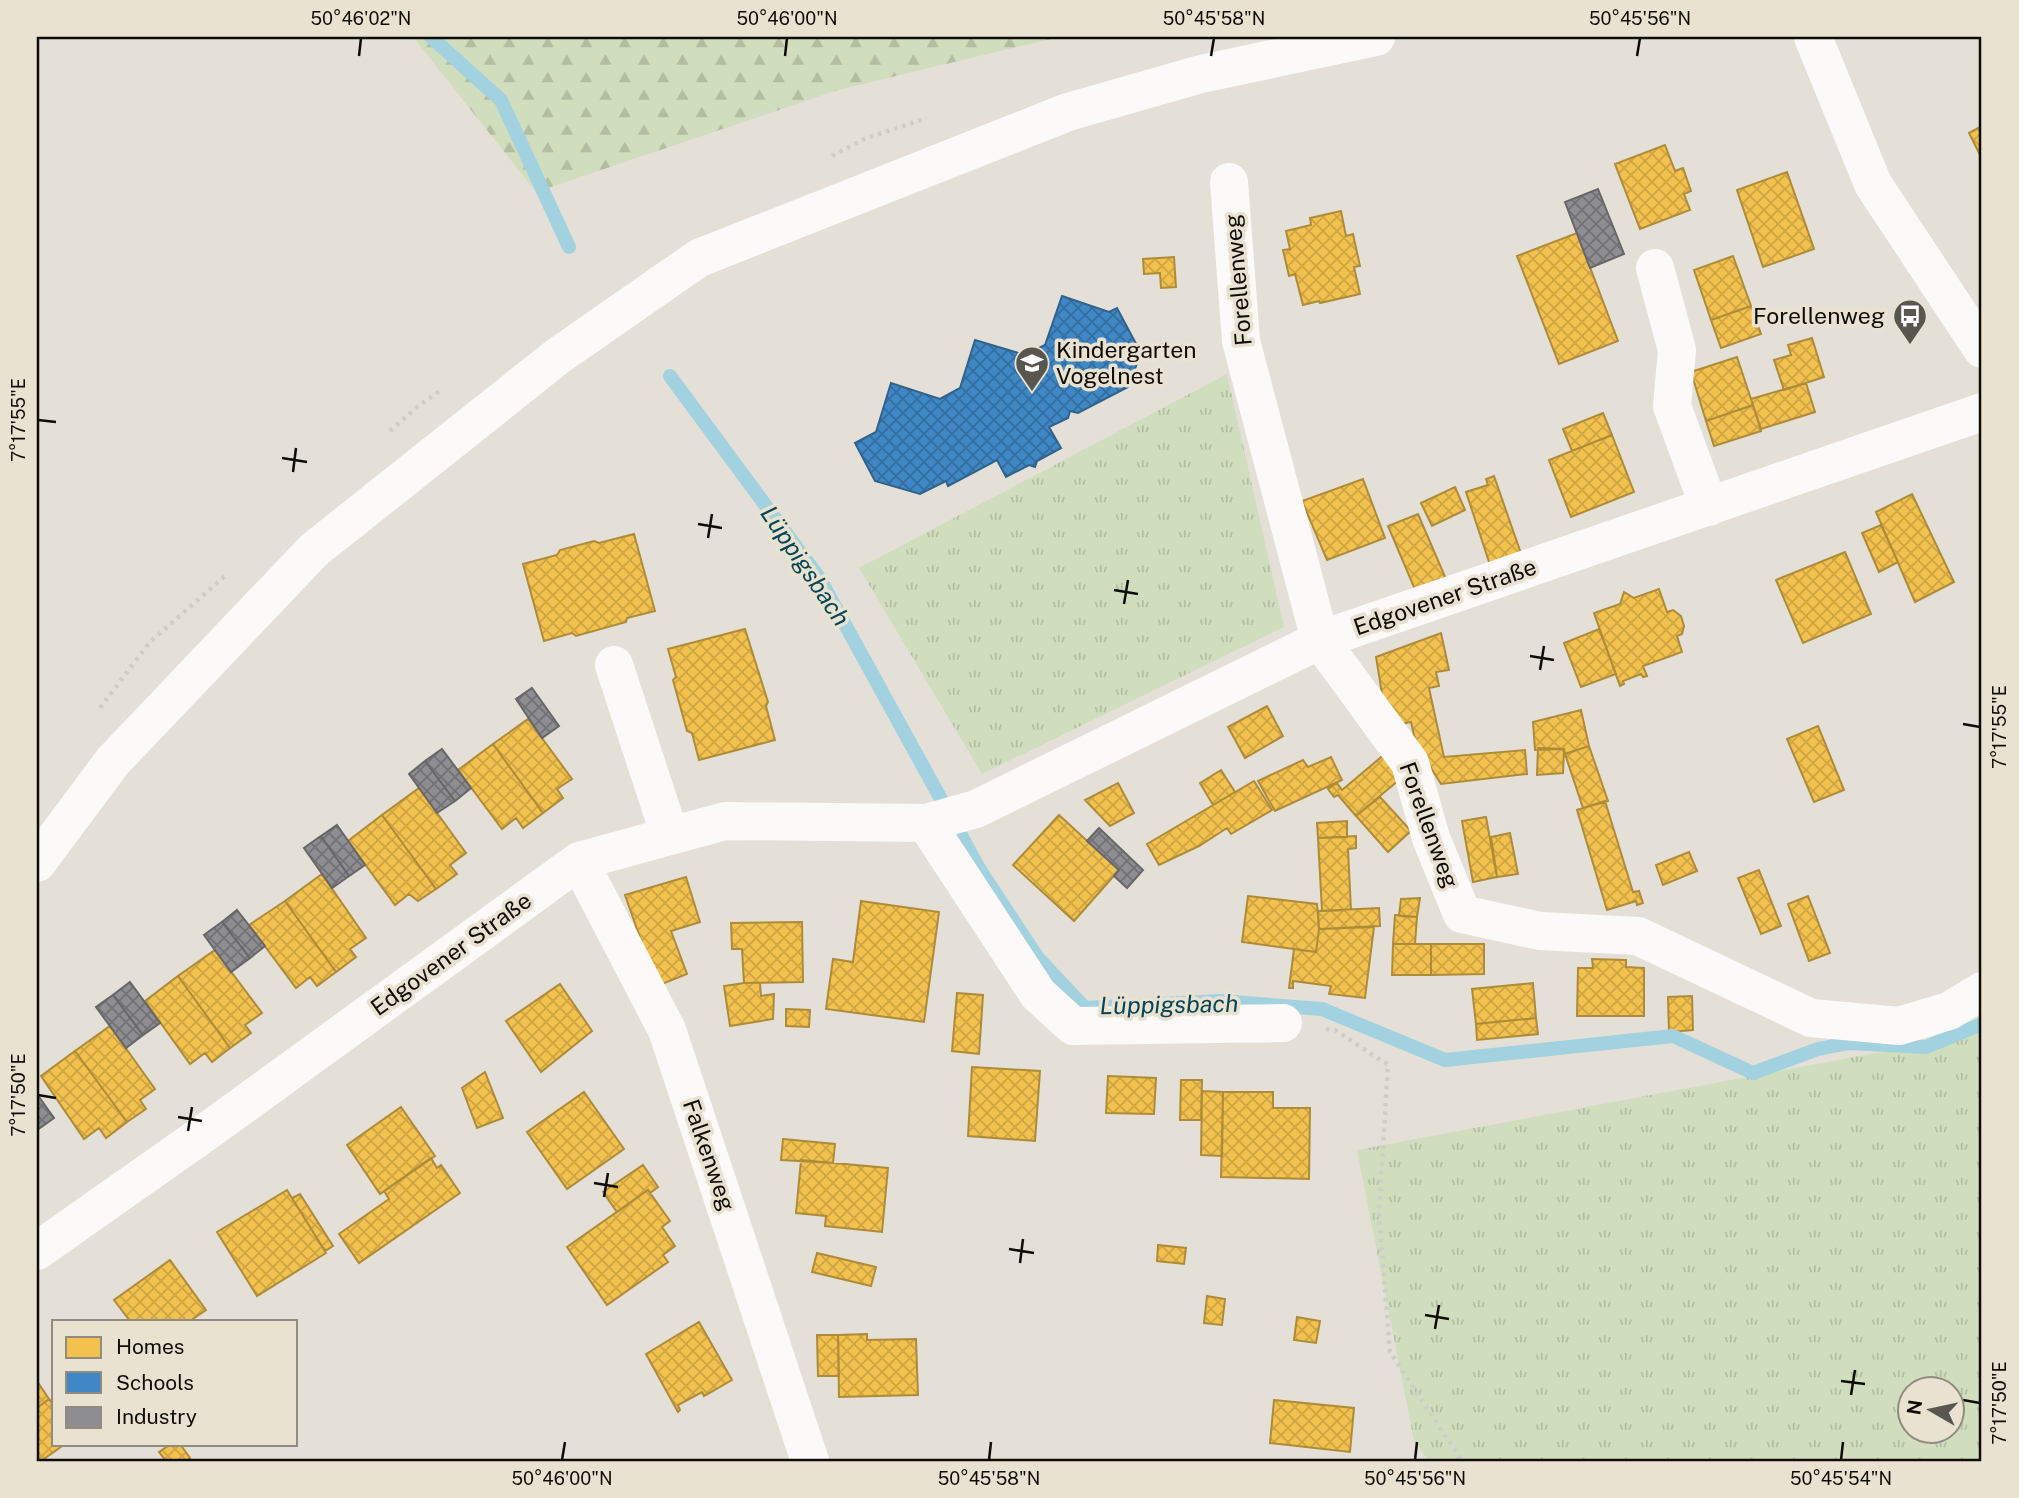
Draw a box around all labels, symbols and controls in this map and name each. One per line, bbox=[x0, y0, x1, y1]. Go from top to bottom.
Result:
text: 50°46'02"N bbox=[311, 8, 411, 29]
text: 50°46'00"N bbox=[736, 8, 838, 29]
text: 50°45'58"N bbox=[1163, 8, 1265, 29]
text: 50°45'56"N bbox=[1589, 8, 1691, 29]
street label: Forellenweg bbox=[1218, 213, 1257, 347]
bus stop icon: Forellenweg bbox=[1891, 297, 1929, 346]
place label: Forellenweg bbox=[1753, 302, 1885, 329]
place label: Kindergarten Vogelnest bbox=[1056, 336, 1196, 389]
school or university icon: Kindergarten Vogelnest bbox=[1013, 344, 1051, 393]
text: 7°17'55"E bbox=[8, 378, 29, 462]
water label: Lüppigsbach bbox=[755, 500, 856, 631]
street label: Edgovener Straße bbox=[1350, 553, 1540, 640]
text: 7°17'55"E bbox=[1989, 685, 2010, 769]
street label: Forellenweg bbox=[1394, 758, 1465, 891]
street label: Edgovener Straße bbox=[365, 886, 536, 1021]
water label: Lüppigsbach bbox=[1099, 989, 1239, 1019]
text: 7°17'50"E bbox=[8, 1053, 29, 1137]
street label: Falkenweg bbox=[678, 1095, 741, 1214]
legend bbox=[52, 1320, 298, 1446]
text: Homes bbox=[116, 1334, 184, 1359]
text: 7°17'50"E bbox=[1989, 1361, 2010, 1445]
text: Schools bbox=[116, 1370, 194, 1395]
north arrow bbox=[1896, 1376, 1966, 1446]
text: N bbox=[1902, 1398, 1926, 1416]
text: Industry bbox=[116, 1404, 197, 1429]
text: 50°46'00"N bbox=[511, 1468, 613, 1489]
text: 50°45'58"N bbox=[938, 1468, 1040, 1489]
text: 50°45'56"N bbox=[1364, 1468, 1466, 1489]
text: 50°45'54"N bbox=[1790, 1468, 1892, 1489]

